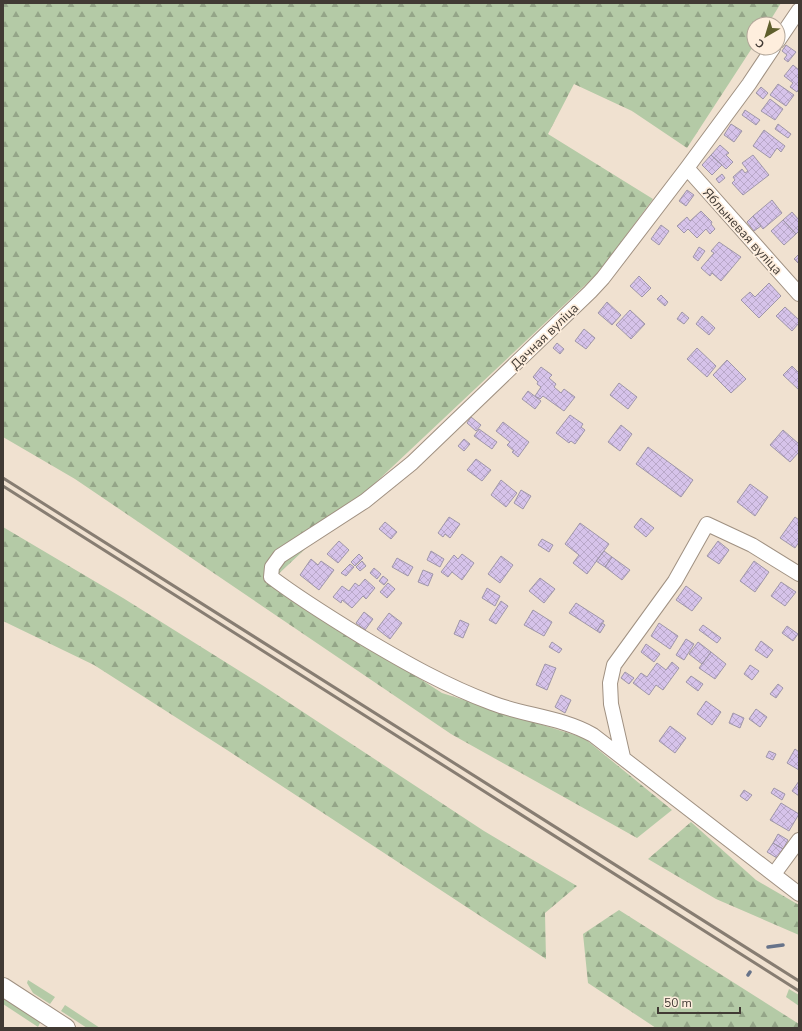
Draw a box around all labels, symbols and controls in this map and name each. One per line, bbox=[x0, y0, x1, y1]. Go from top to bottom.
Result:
north arrow bbox=[746, 16, 786, 56]
text: С bbox=[752, 35, 768, 52]
street label: Яблыневая вуліца bbox=[698, 184, 786, 279]
street label: Дачная вуліца bbox=[507, 300, 583, 374]
scale bar bbox=[658, 989, 740, 1015]
text: 50 m bbox=[664, 995, 692, 1011]

